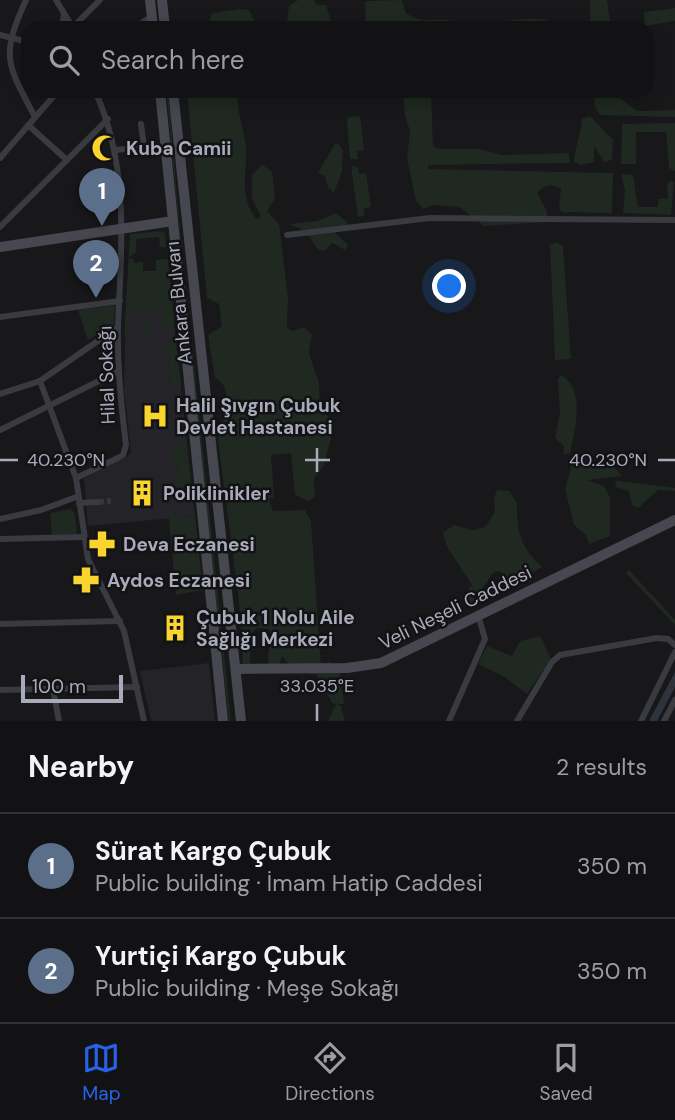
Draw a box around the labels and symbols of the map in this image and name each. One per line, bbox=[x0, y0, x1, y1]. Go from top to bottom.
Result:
mosque icon: Kuba Camii bbox=[90, 133, 120, 163]
place label: Kuba Camii bbox=[126, 136, 231, 161]
pin: 1 bbox=[79, 168, 125, 226]
pin: 2 bbox=[73, 240, 119, 298]
street label: Ankara Bulvarı bbox=[160, 240, 197, 366]
your location bbox=[432, 269, 466, 303]
street label: Hilal Sokağı bbox=[92, 325, 121, 425]
place label: Halil Şıvgın Çubuk Devlet Hastanesi bbox=[176, 393, 341, 440]
hospital icon: Halil Şıvgın Çubuk Devlet Hastanesi bbox=[140, 401, 170, 431]
text: 40.230°N bbox=[27, 448, 105, 472]
text: 40.230°N bbox=[569, 448, 647, 472]
building icon: Poliklinikler bbox=[127, 478, 157, 508]
place label: Poliklinikler bbox=[163, 481, 270, 506]
pharmacy icon: Deva Eczanesi bbox=[87, 529, 117, 559]
place label: Deva Eczanesi bbox=[123, 532, 255, 557]
street label: Veli Neşeli Caddesi bbox=[375, 560, 536, 655]
pharmacy icon: Aydos Eczanesi bbox=[71, 565, 101, 595]
place label: Aydos Eczanesi bbox=[107, 568, 250, 593]
place label: Çubuk 1 Nolu Aile Sağlığı Merkezi bbox=[196, 605, 355, 652]
building icon: Çubuk 1 Nolu Aile Sağlığı Merkezi bbox=[160, 613, 190, 643]
scale bar bbox=[21, 672, 122, 704]
text: 33.035°E bbox=[280, 674, 354, 698]

